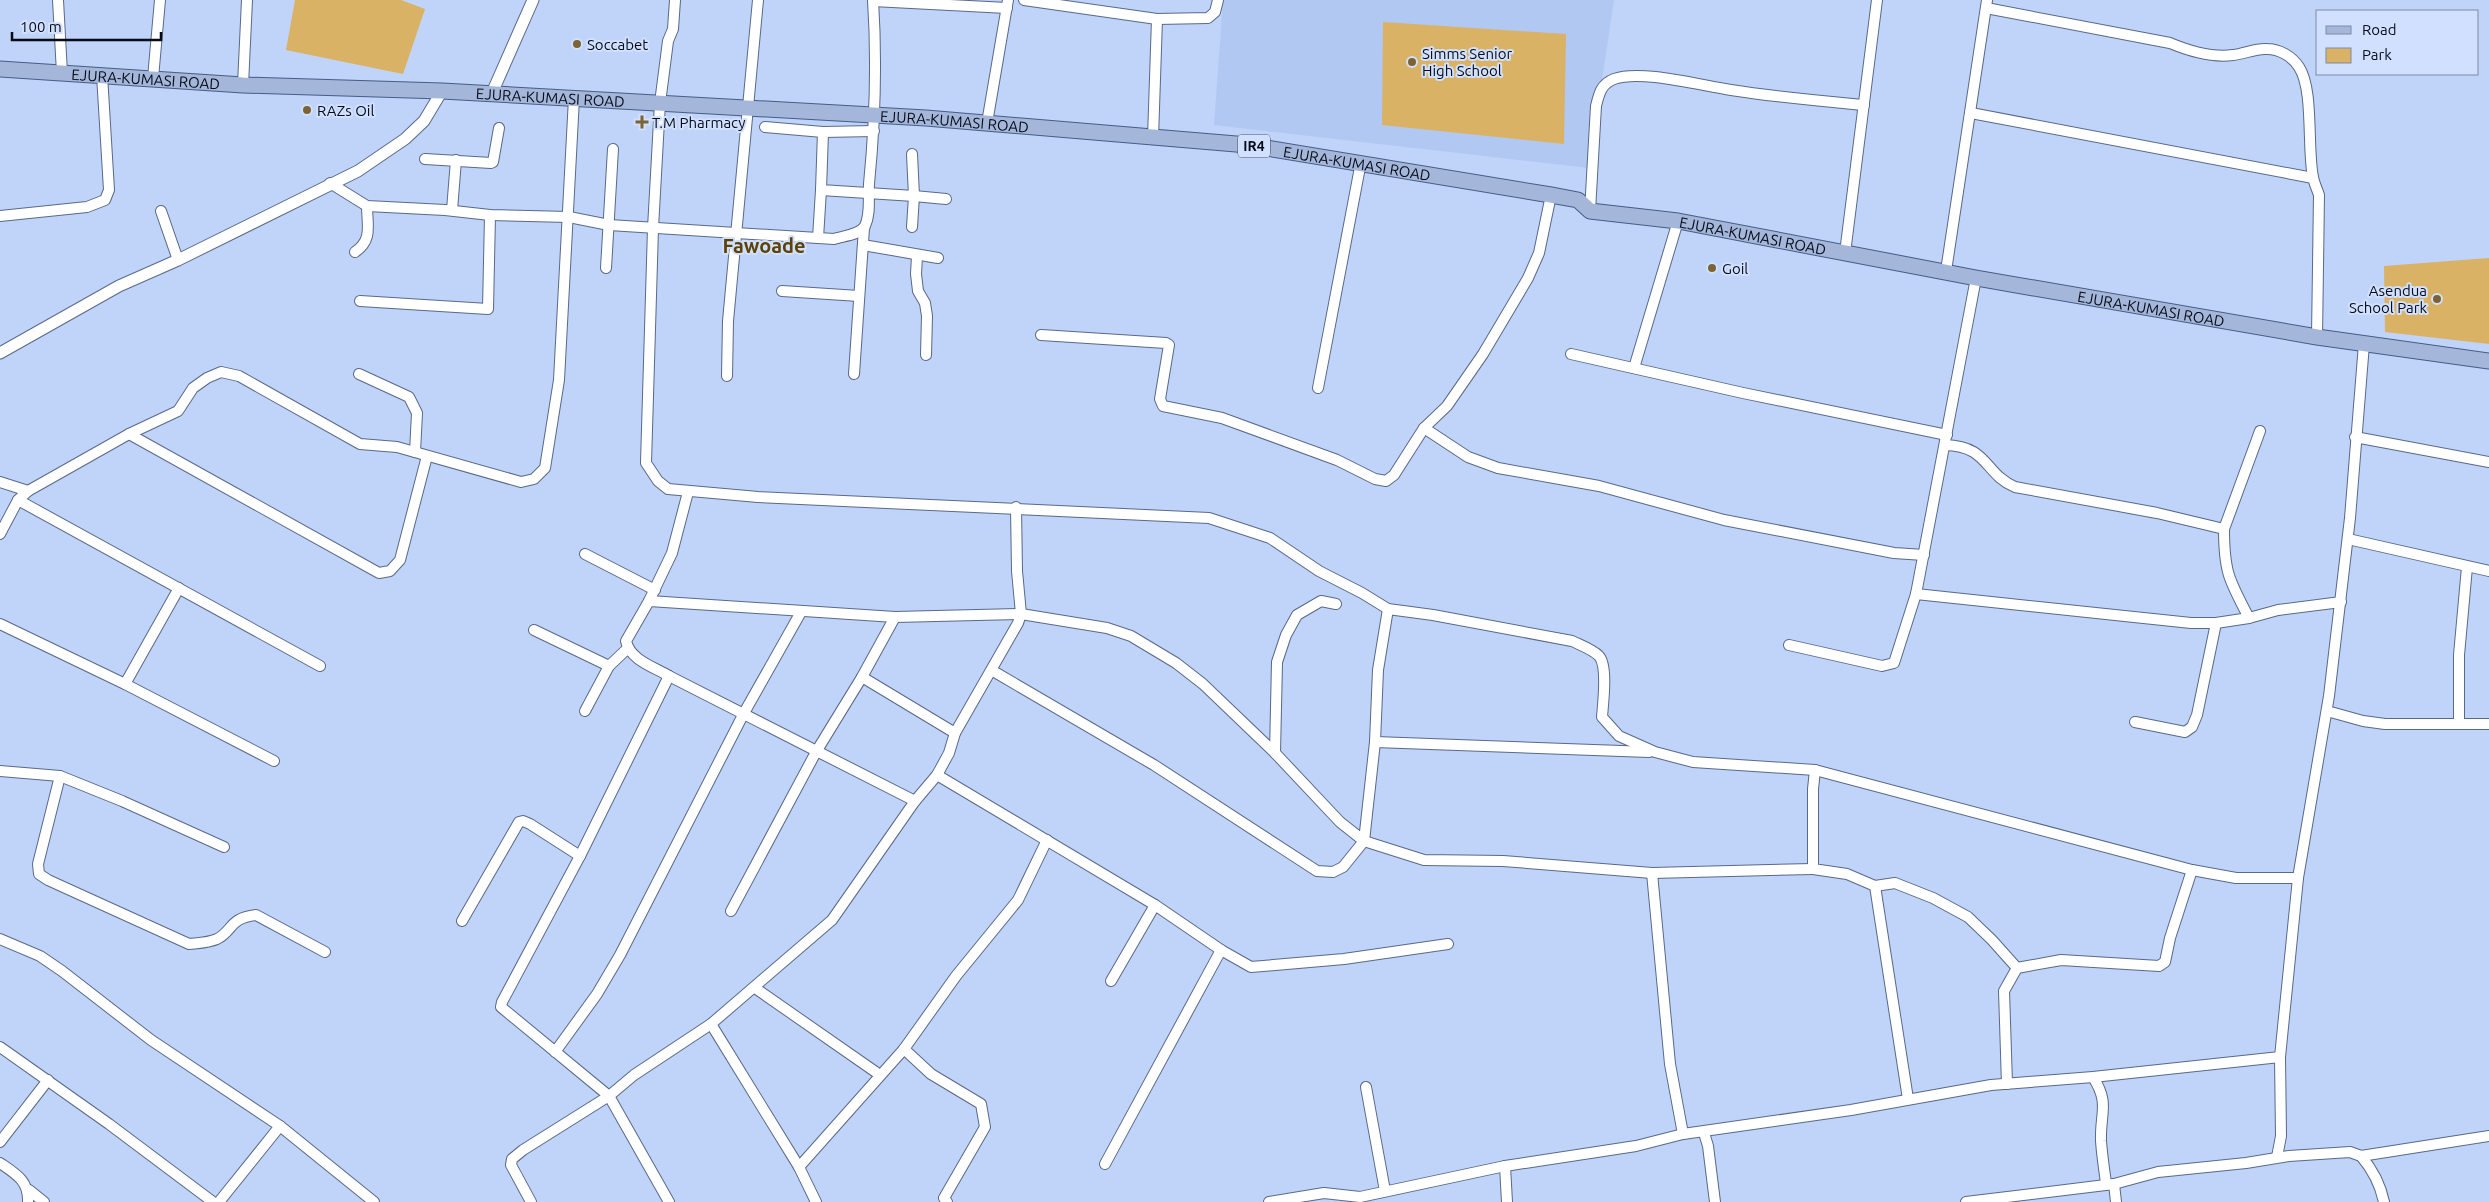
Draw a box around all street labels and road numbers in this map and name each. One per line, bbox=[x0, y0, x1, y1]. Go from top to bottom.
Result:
street label: EJURA-KUMASI ROAD bbox=[71, 65, 221, 92]
street label: EJURA-KUMASI ROAD bbox=[475, 84, 625, 110]
street label: EJURA-KUMASI ROAD bbox=[880, 107, 1029, 135]
road number: IR4 bbox=[1238, 134, 1270, 158]
street label: EJURA-KUMASI ROAD bbox=[1282, 142, 1432, 184]
street label: EJURA-KUMASI ROAD bbox=[1678, 213, 1828, 258]
street label: EJURA-KUMASI ROAD bbox=[2076, 287, 2226, 329]

